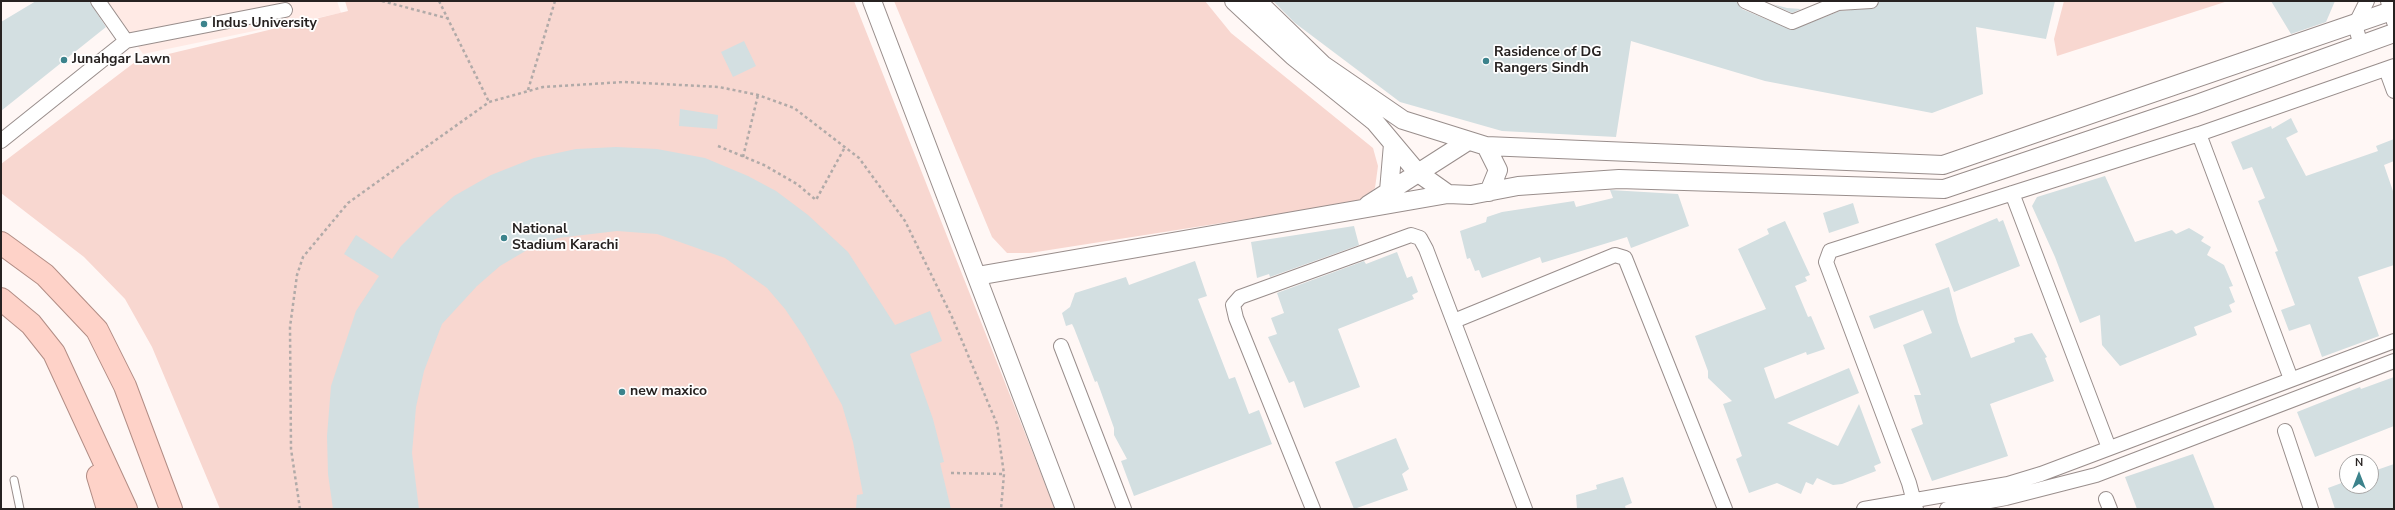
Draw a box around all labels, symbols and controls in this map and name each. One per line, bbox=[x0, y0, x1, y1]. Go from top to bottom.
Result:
place label: Indus University bbox=[212, 16, 317, 32]
marker: Indus University bbox=[199, 19, 209, 29]
place label: Rasidence of DG Rangers Sindh bbox=[1494, 45, 1601, 78]
place label: Junahgar Lawn bbox=[72, 52, 170, 68]
marker: Junahgar Lawn bbox=[59, 55, 69, 65]
marker: Rasidence of DG Rangers Sindh bbox=[1481, 56, 1491, 66]
place label: National Stadium Karachi bbox=[512, 222, 618, 254]
marker: National Stadium Karachi bbox=[499, 233, 509, 243]
place label: new maxico bbox=[630, 384, 707, 400]
marker: new maxico bbox=[617, 387, 627, 397]
north arrow bbox=[2339, 454, 2379, 494]
text: N bbox=[2355, 455, 2363, 470]

